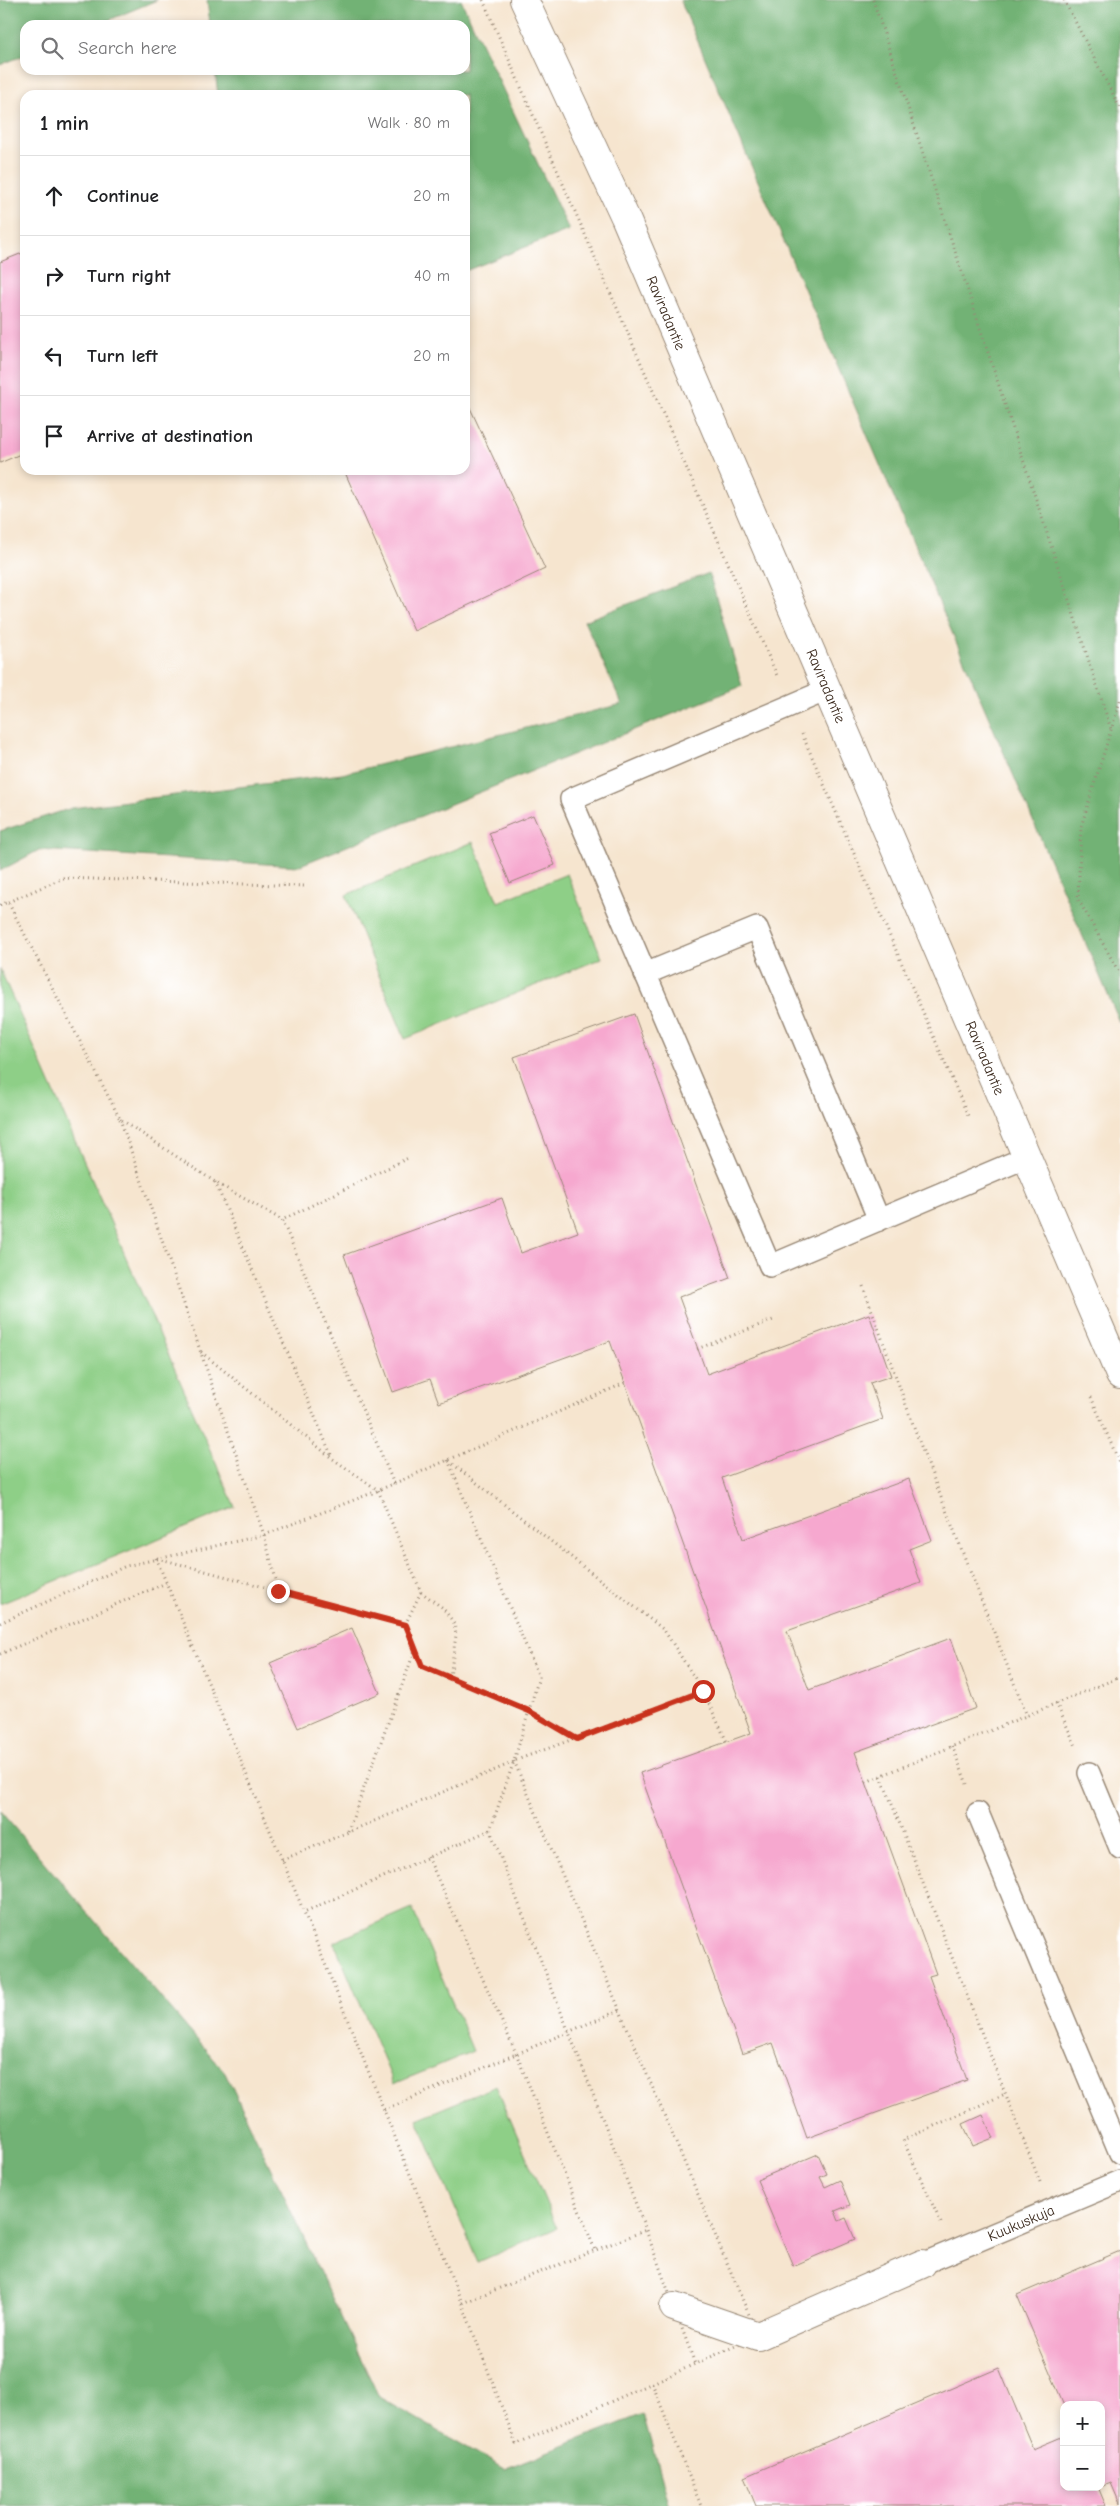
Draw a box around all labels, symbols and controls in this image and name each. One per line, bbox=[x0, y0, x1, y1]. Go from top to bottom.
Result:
search box bbox=[20, 20, 470, 75]
icon: search bbox=[38, 34, 66, 62]
text: Search here bbox=[78, 37, 177, 59]
text: 1 min bbox=[40, 111, 89, 135]
text: Walk · 80 m bbox=[368, 114, 450, 132]
icon: ahead bbox=[40, 182, 68, 210]
text: Continue bbox=[87, 185, 159, 207]
text: 20 m bbox=[413, 187, 450, 205]
icon: right bbox=[40, 262, 68, 290]
text: Turn right bbox=[87, 265, 171, 287]
text: 40 m bbox=[414, 267, 450, 285]
street label: Raviradantie bbox=[642, 273, 690, 353]
icon: left bbox=[40, 342, 68, 370]
text: Turn left bbox=[87, 345, 158, 367]
text: 20 m bbox=[413, 347, 450, 365]
icon: arrive bbox=[40, 422, 68, 450]
text: Arrive at destination bbox=[87, 425, 253, 447]
street label: Raviradantie bbox=[802, 646, 850, 726]
street label: Raviradantie bbox=[961, 1018, 1009, 1098]
route end bbox=[267, 1580, 290, 1603]
route start bbox=[692, 1680, 715, 1703]
street label: Kuukuskuja bbox=[985, 2201, 1057, 2245]
map controls bbox=[1060, 2401, 1105, 2491]
button: + bbox=[1060, 2401, 1105, 2446]
button: − bbox=[1060, 2446, 1105, 2491]

